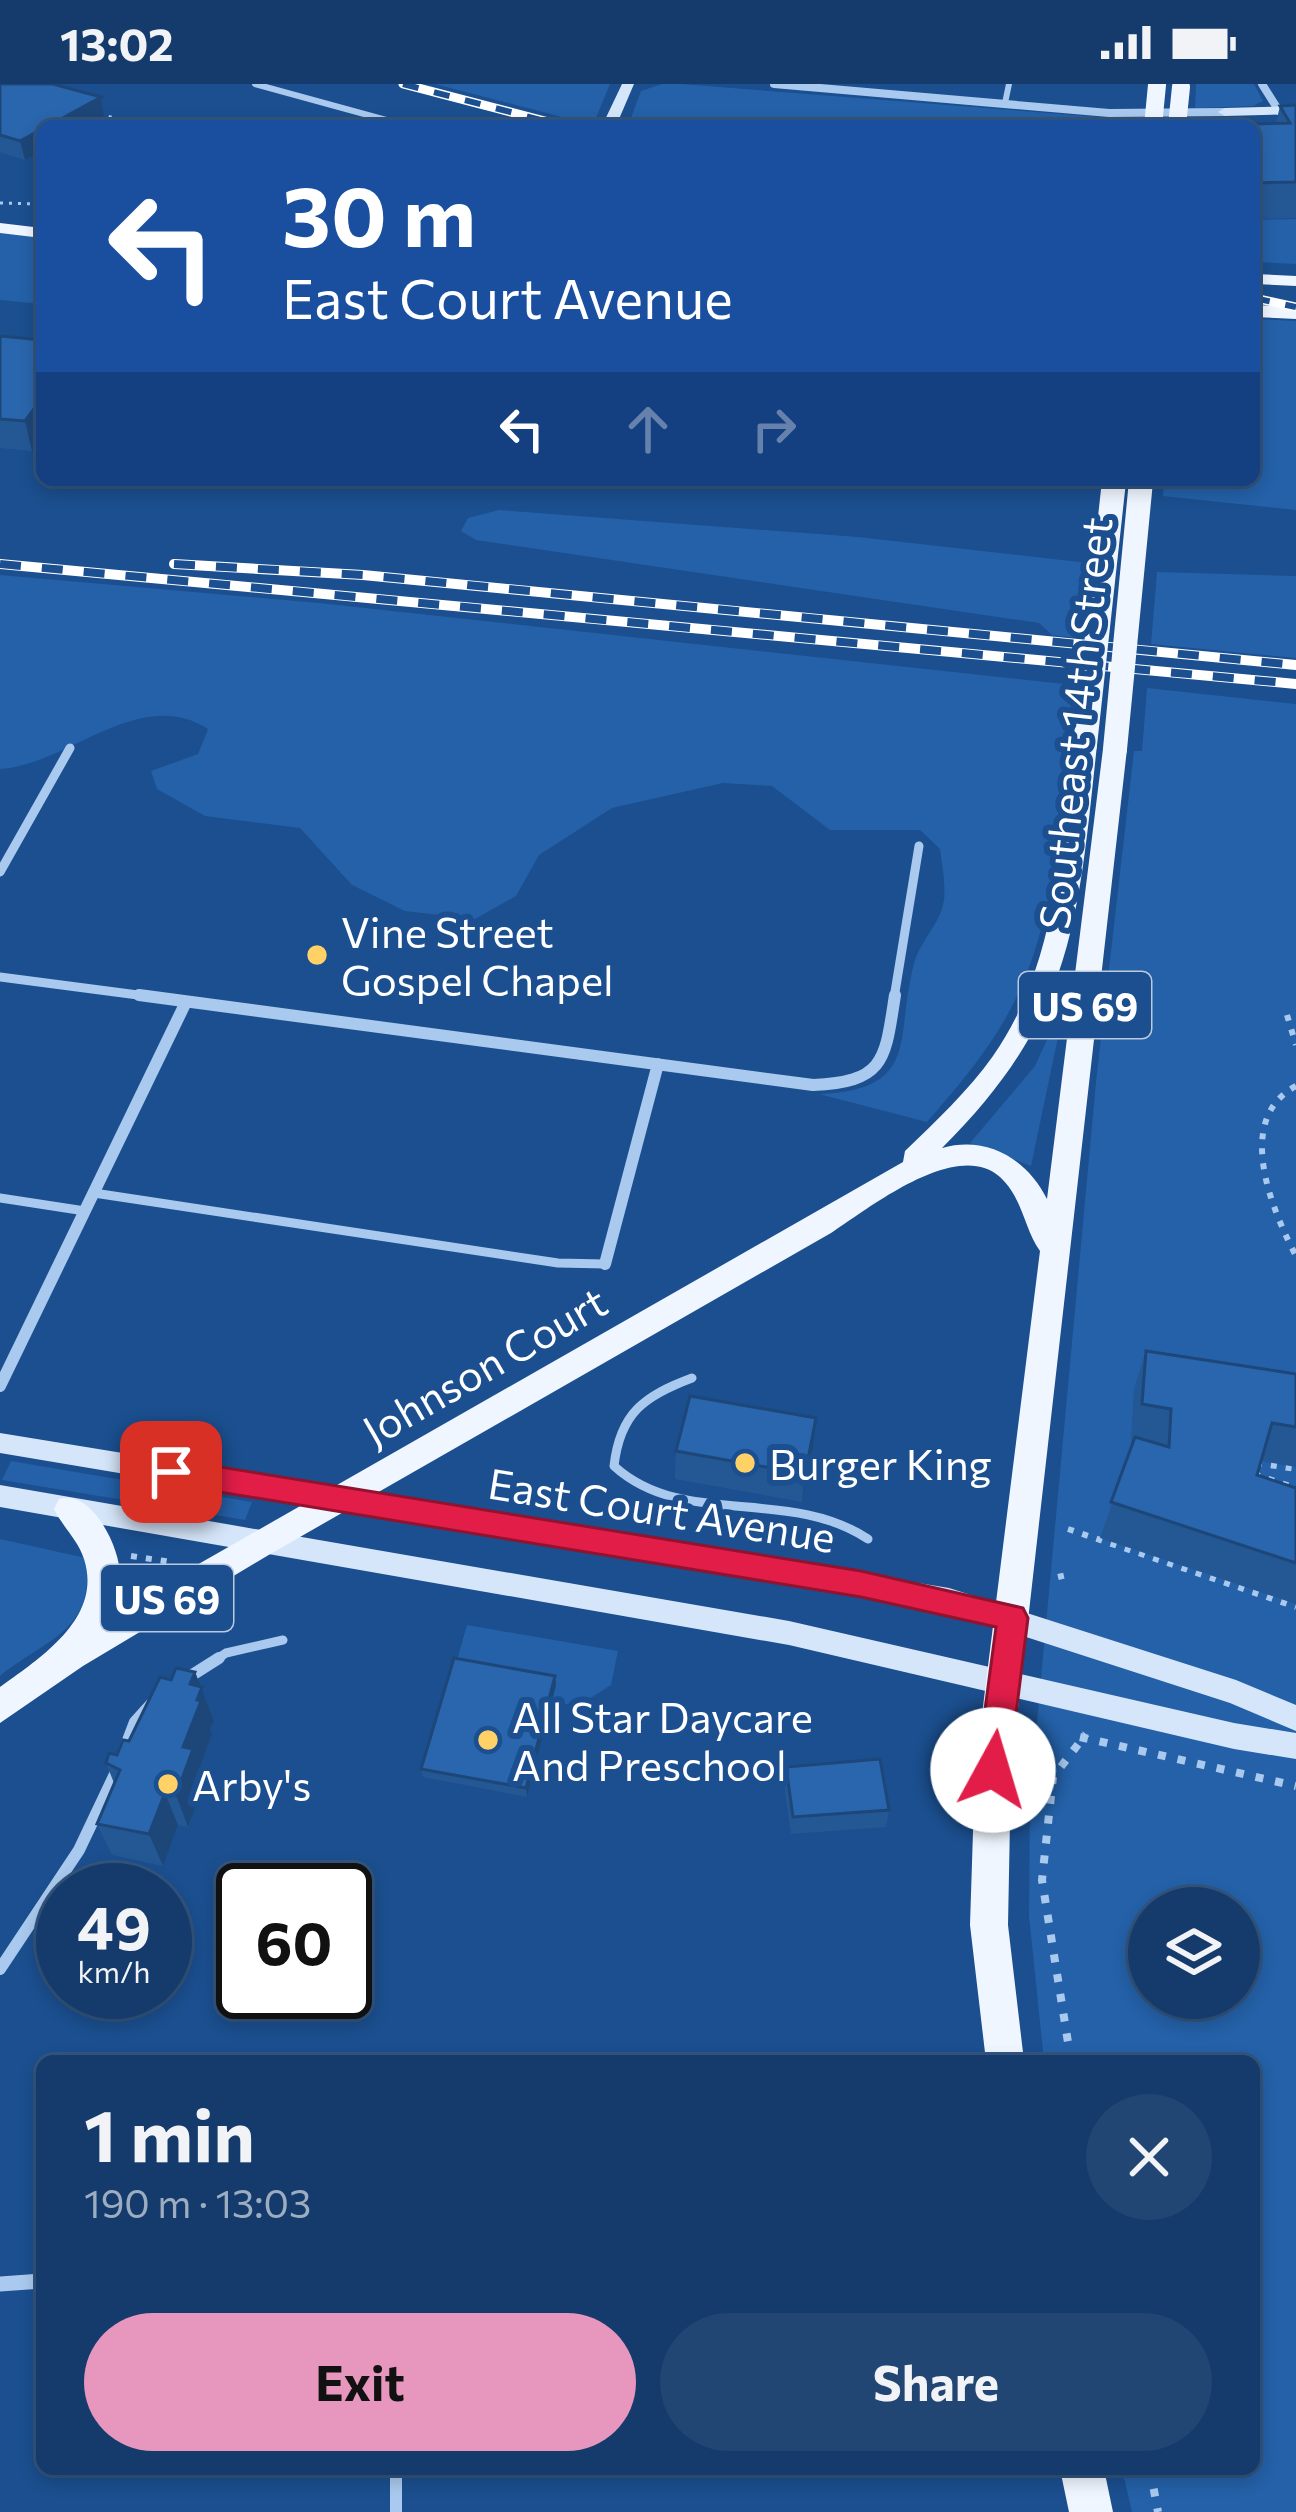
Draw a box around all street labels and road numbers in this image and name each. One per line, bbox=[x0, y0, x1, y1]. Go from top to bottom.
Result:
street label: Southeast 14th Street bbox=[1027, 514, 1121, 932]
road number: US 69 bbox=[1019, 972, 1151, 1038]
street label: Johnson Court bbox=[353, 1274, 615, 1456]
street label: East Court Avenue bbox=[485, 1456, 839, 1562]
road number: US 69 bbox=[101, 1565, 233, 1631]

